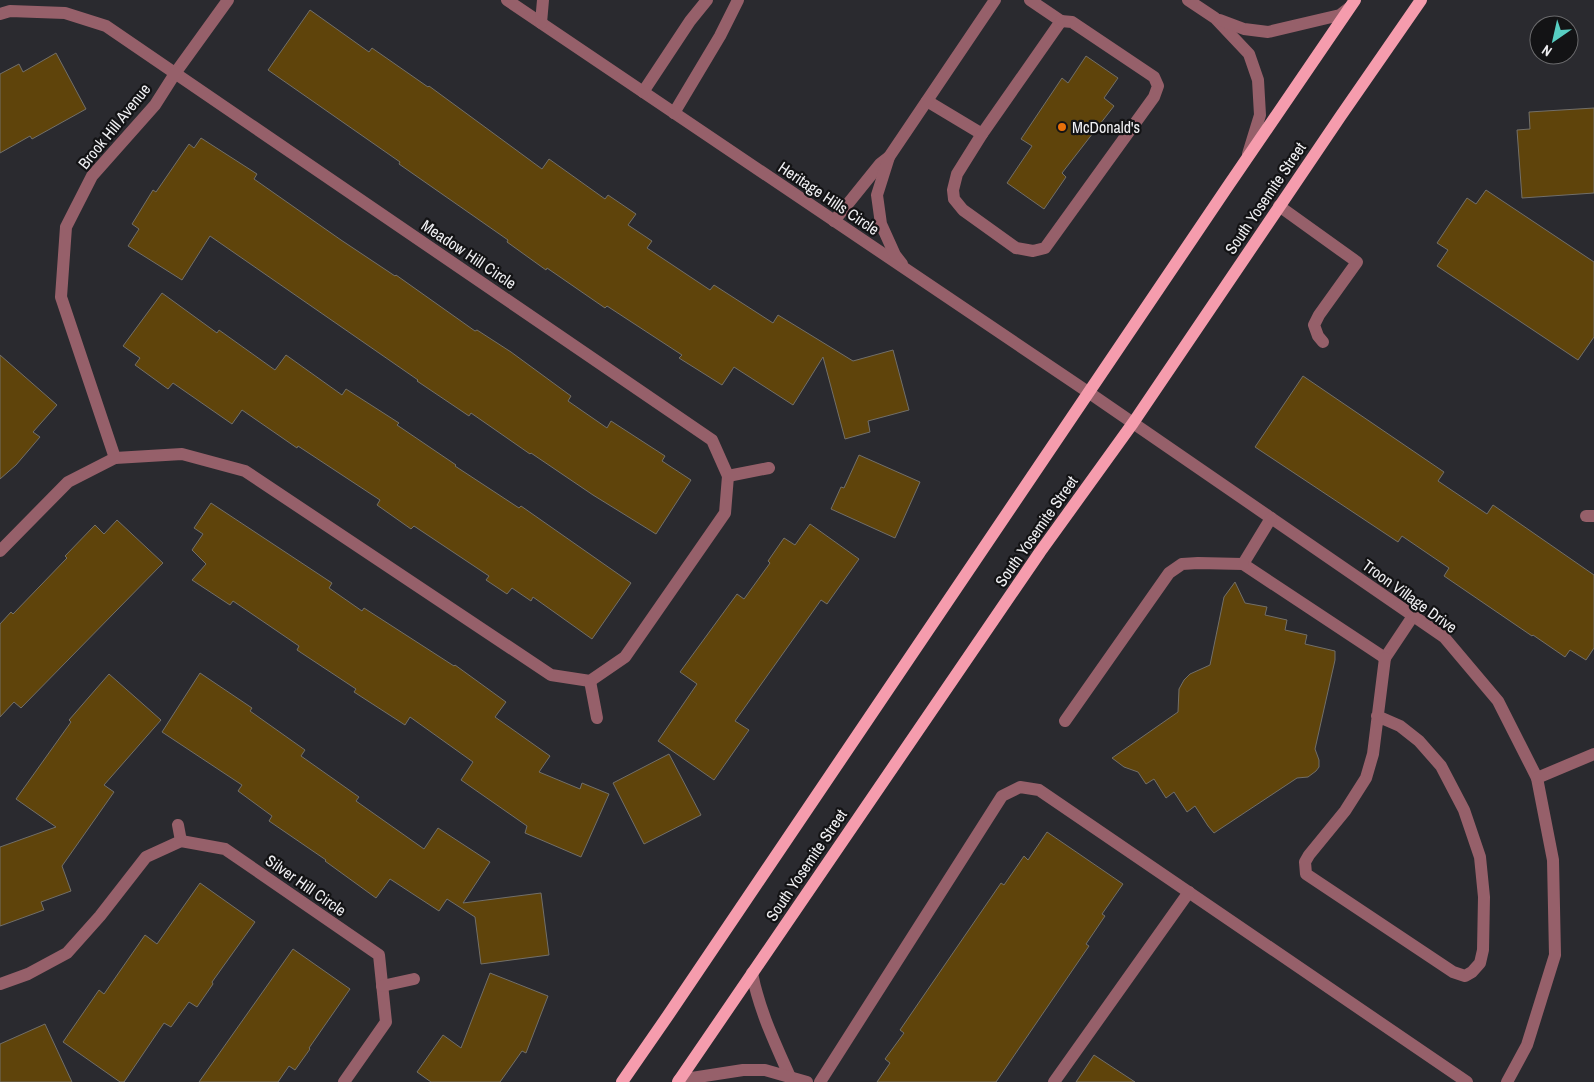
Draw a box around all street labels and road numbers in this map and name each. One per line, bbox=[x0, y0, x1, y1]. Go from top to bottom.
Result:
street label: Brook Hill Avenue bbox=[73, 79, 155, 173]
street label: South Yosemite Street bbox=[1219, 137, 1311, 258]
street label: Heritage Hills Circle bbox=[774, 156, 884, 240]
street label: Meadow Hill Circle bbox=[417, 214, 521, 294]
street label: South Yosemite Street bbox=[989, 471, 1083, 591]
street label: Troon Village Drive bbox=[1358, 554, 1462, 638]
street label: South Yosemite Street bbox=[760, 804, 852, 925]
street label: Silver Hill Circle bbox=[261, 849, 351, 921]

